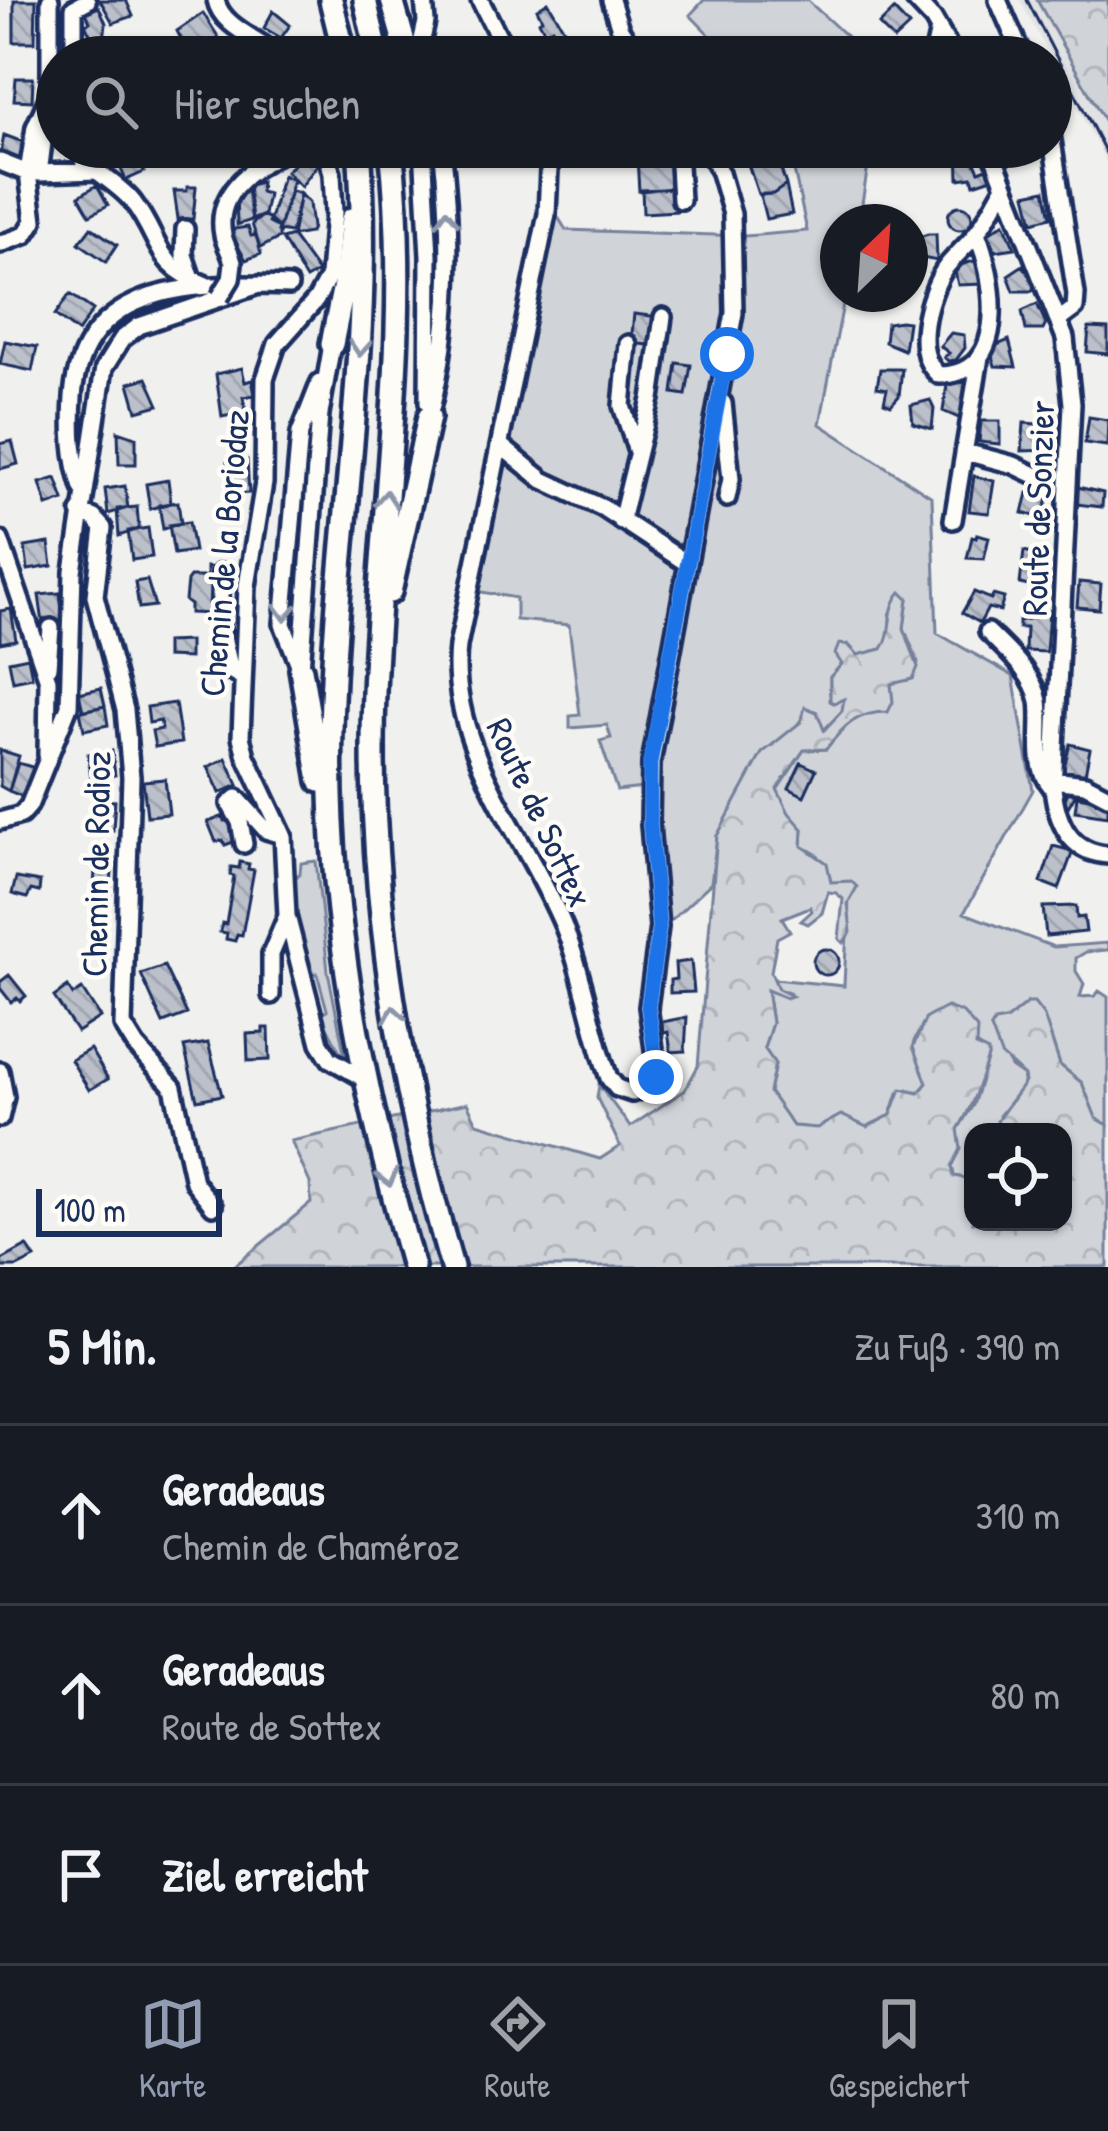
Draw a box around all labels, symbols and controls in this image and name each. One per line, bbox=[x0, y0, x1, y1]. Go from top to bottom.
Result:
search box bbox=[36, 36, 1072, 168]
icon: search bbox=[78, 69, 144, 135]
text: Hier suchen bbox=[174, 72, 361, 133]
north arrow bbox=[820, 204, 928, 312]
one-way arrow bbox=[434, 208, 460, 227]
route start bbox=[700, 327, 754, 381]
one-way arrow bbox=[348, 339, 374, 358]
street label: Route de Sonzier bbox=[1009, 399, 1065, 617]
street label: Chemin de la Boriodaz bbox=[186, 408, 260, 698]
one-way arrow bbox=[373, 489, 399, 508]
one-way arrow bbox=[272, 603, 298, 621]
street label: Route de Sottex bbox=[476, 710, 606, 914]
street label: Chemin de Rodioz bbox=[69, 751, 121, 977]
one-way arrow bbox=[382, 1004, 408, 1024]
route end bbox=[629, 1050, 683, 1104]
map controls bbox=[964, 1123, 1072, 1231]
button: locate bbox=[964, 1123, 1072, 1231]
one-way arrow bbox=[374, 1167, 399, 1188]
scale bar bbox=[36, 1183, 222, 1236]
text: 100 m bbox=[54, 1188, 126, 1232]
text: 5 Min. bbox=[48, 1311, 157, 1380]
text: Zu Fuß · 390 m bbox=[854, 1319, 1060, 1372]
text: Geradeaus bbox=[162, 1458, 325, 1519]
icon: ahead bbox=[48, 1482, 114, 1548]
text: 310 m bbox=[975, 1488, 1060, 1541]
text: Chemin de Chaméroz bbox=[162, 1519, 459, 1572]
text: Geradeaus bbox=[162, 1638, 325, 1699]
icon: ahead bbox=[48, 1662, 114, 1728]
text: 80 m bbox=[990, 1668, 1060, 1721]
text: Route de Sottex bbox=[162, 1699, 382, 1752]
icon: arrive bbox=[48, 1842, 114, 1908]
text: Ziel erreicht bbox=[162, 1844, 368, 1905]
tab: Karte bbox=[139, 1991, 206, 2107]
tab: Route bbox=[485, 1991, 551, 2107]
tab: Gespeichert bbox=[829, 1991, 969, 2107]

